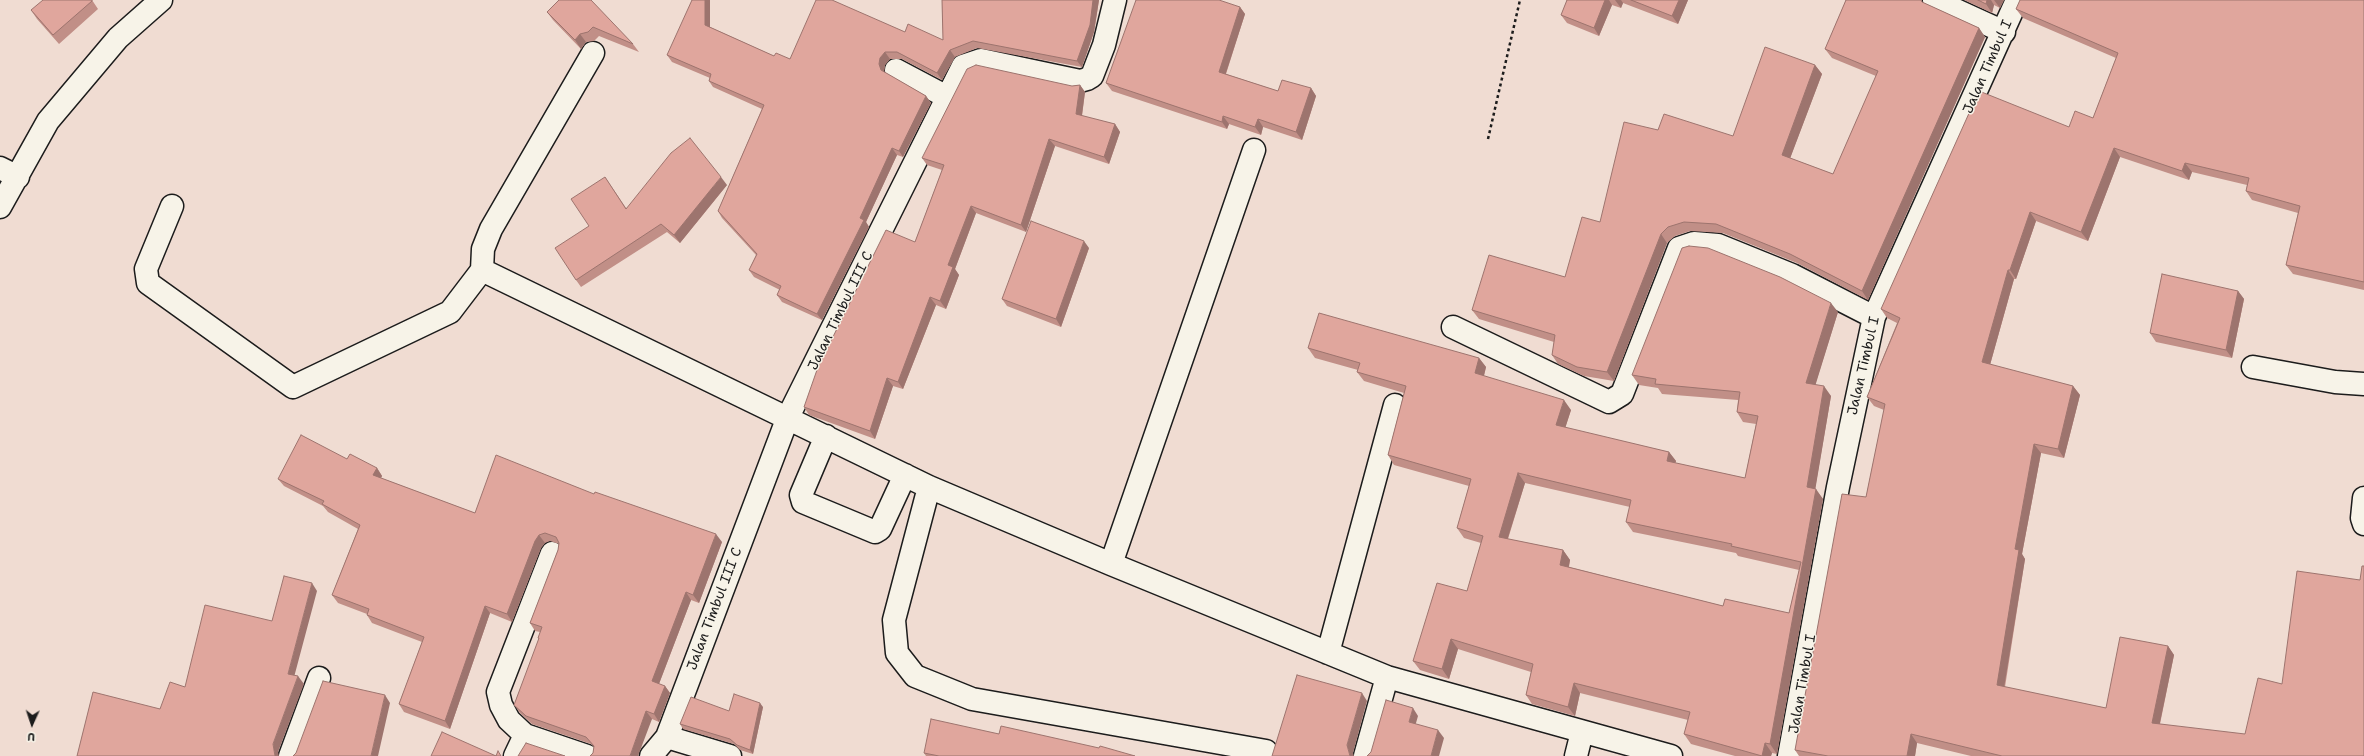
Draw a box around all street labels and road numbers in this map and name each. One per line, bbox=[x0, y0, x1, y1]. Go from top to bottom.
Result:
street label: Jalan Timbul I bbox=[1960, 18, 2016, 116]
street label: Jalan Timbul III C bbox=[805, 249, 877, 373]
street label: Jalan Timbul I bbox=[1844, 315, 1884, 417]
street label: Jalan Timbul III C bbox=[684, 545, 746, 673]
street label: Jalan Timbul I bbox=[1786, 633, 1820, 735]

